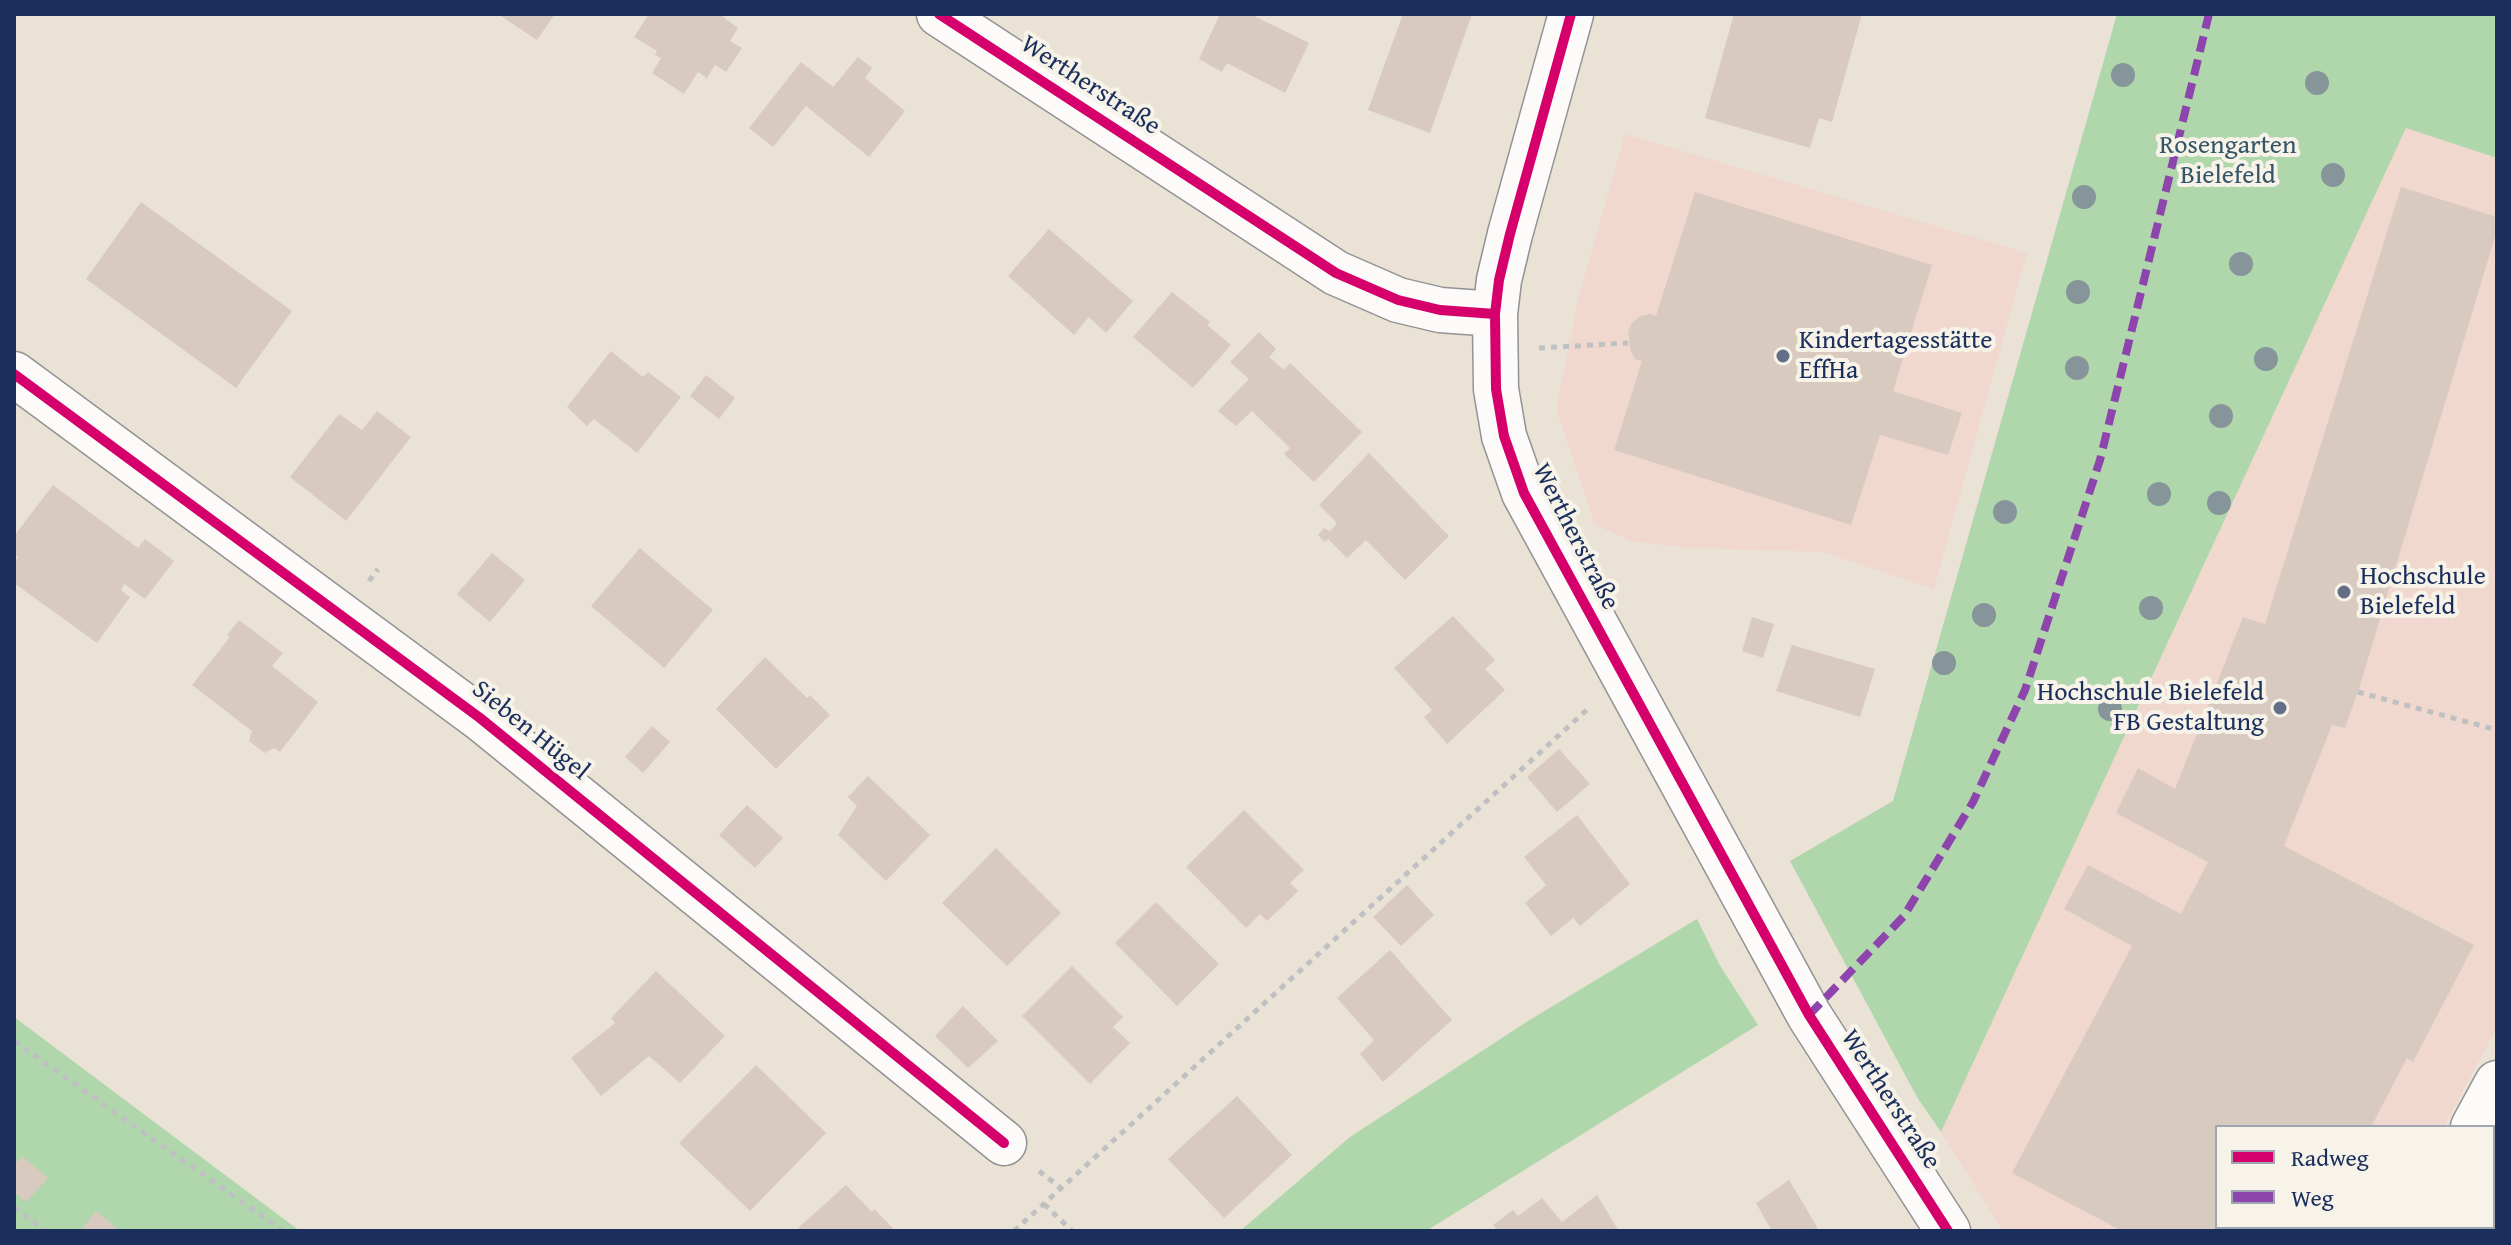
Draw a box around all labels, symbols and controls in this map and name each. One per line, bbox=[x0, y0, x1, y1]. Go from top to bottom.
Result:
street label: Wertherstraße bbox=[1014, 29, 1166, 143]
park label: Rosengarten Bielefeld bbox=[2159, 130, 2297, 192]
place label: Kindertagesstätte EffHa bbox=[1799, 325, 1992, 386]
marker: Kindertagesstätte EffHa bbox=[1774, 347, 1792, 365]
street label: Wertherstraße bbox=[1525, 458, 1625, 616]
place label: Hochschule Bielefeld bbox=[2360, 561, 2486, 622]
marker: Hochschule Bielefeld bbox=[2335, 583, 2353, 601]
street label: Sieben Hügel bbox=[465, 674, 595, 788]
place label: Hochschule Bielefeld FB Gestaltung bbox=[2037, 677, 2264, 738]
marker: Hochschule Bielefeld FB Gestaltung bbox=[2271, 699, 2289, 717]
street label: Wertherstraße bbox=[1833, 1024, 1947, 1176]
legend bbox=[2215, 1125, 2495, 1229]
text: Radweg bbox=[2291, 1140, 2369, 1175]
text: Weg bbox=[2291, 1180, 2334, 1215]

